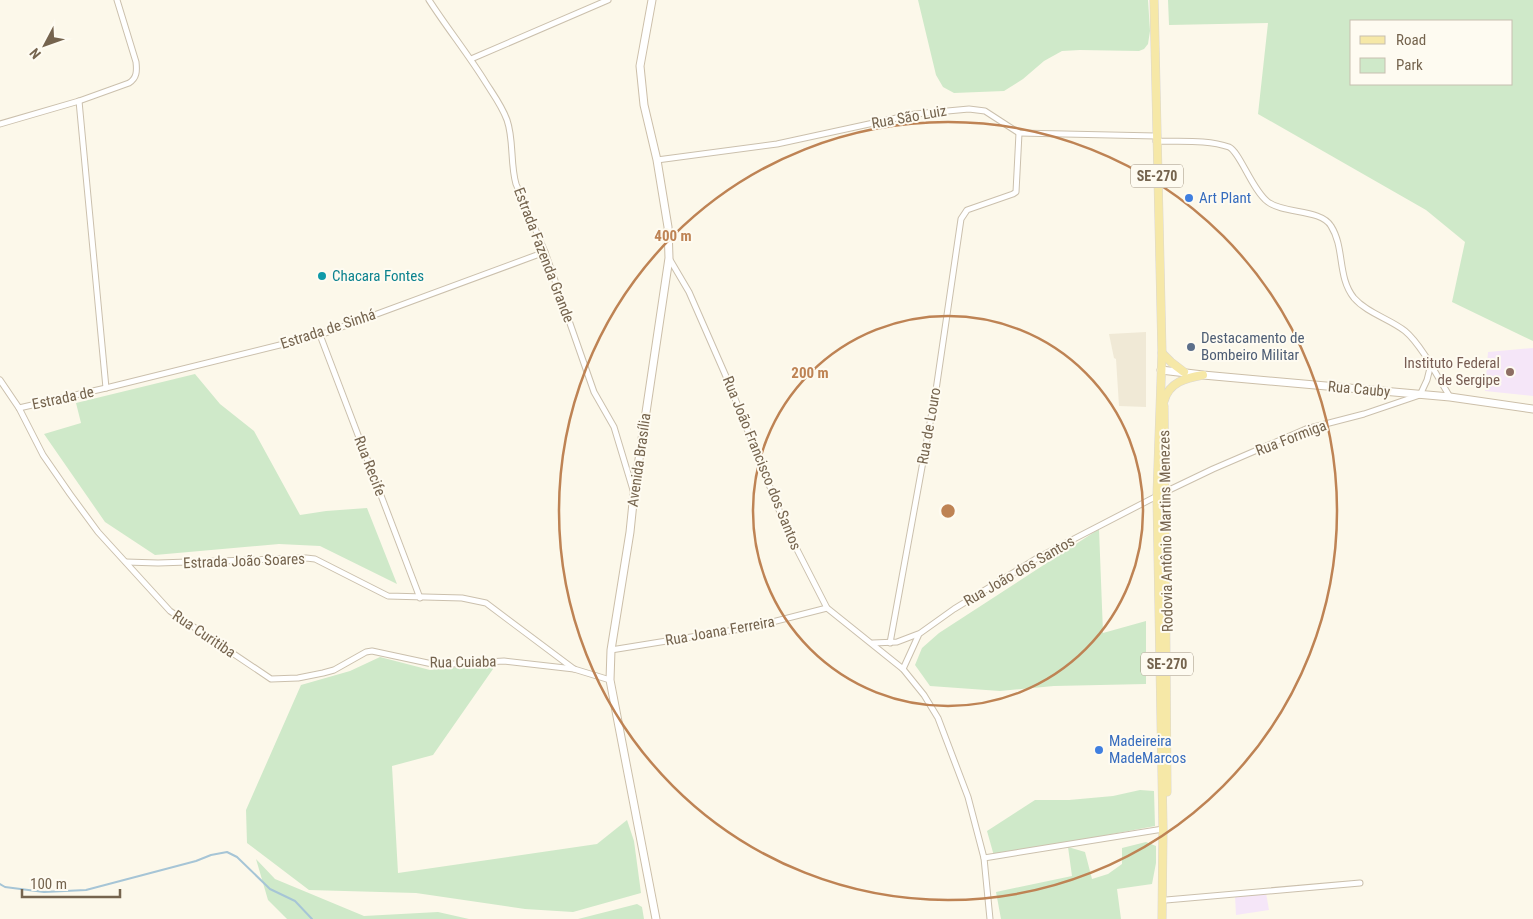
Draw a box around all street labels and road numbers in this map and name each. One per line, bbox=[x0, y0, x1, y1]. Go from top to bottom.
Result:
street label: Rua São Luiz bbox=[870, 102, 948, 132]
road number: SE-270 bbox=[1131, 165, 1183, 188]
street label: Estrada Fazenda Grande bbox=[510, 185, 578, 325]
street label: Estrada de Sinhá bbox=[278, 305, 378, 353]
street label: Rua João Francisco dos Santos bbox=[719, 373, 805, 553]
street label: Rua Cauby bbox=[1327, 377, 1391, 401]
street label: Estrada de bbox=[30, 383, 96, 413]
street label: Rua de Louro bbox=[913, 386, 945, 466]
street label: Avenida Brasília bbox=[624, 412, 654, 508]
street label: Rua Formiga bbox=[1253, 416, 1329, 460]
street label: Rodovia Antônio Martins Menezes bbox=[1155, 430, 1177, 632]
street label: Rua Recife bbox=[350, 433, 390, 499]
street label: Rua João dos Santos bbox=[960, 532, 1078, 610]
street label: Estrada João Soares bbox=[183, 550, 305, 572]
street label: Rua Curitiba bbox=[169, 606, 239, 662]
street label: Rua Joana Ferreira bbox=[664, 613, 776, 649]
street label: Rua Cuiaba bbox=[429, 652, 497, 672]
road number: SE-270 bbox=[1141, 652, 1193, 676]

